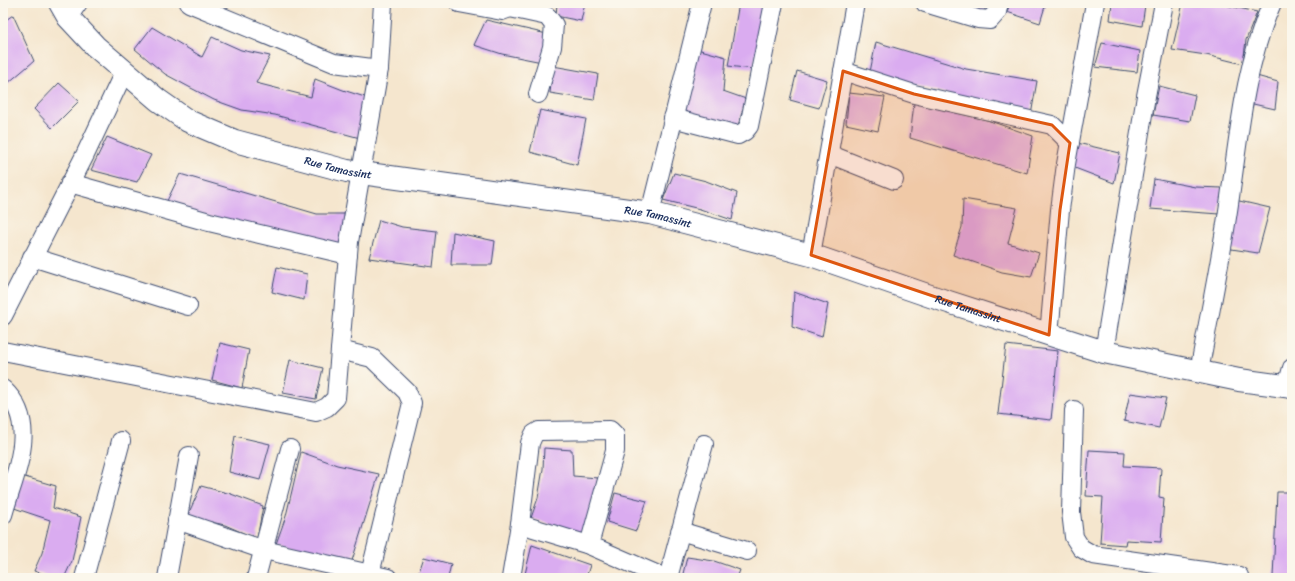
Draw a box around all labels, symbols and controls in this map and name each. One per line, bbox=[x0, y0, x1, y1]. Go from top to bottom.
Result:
street label: Rue Tamassint bbox=[302, 150, 373, 184]
street label: Rue Tamassint bbox=[623, 200, 694, 233]
street label: Rue Tamassint bbox=[933, 289, 1004, 328]

